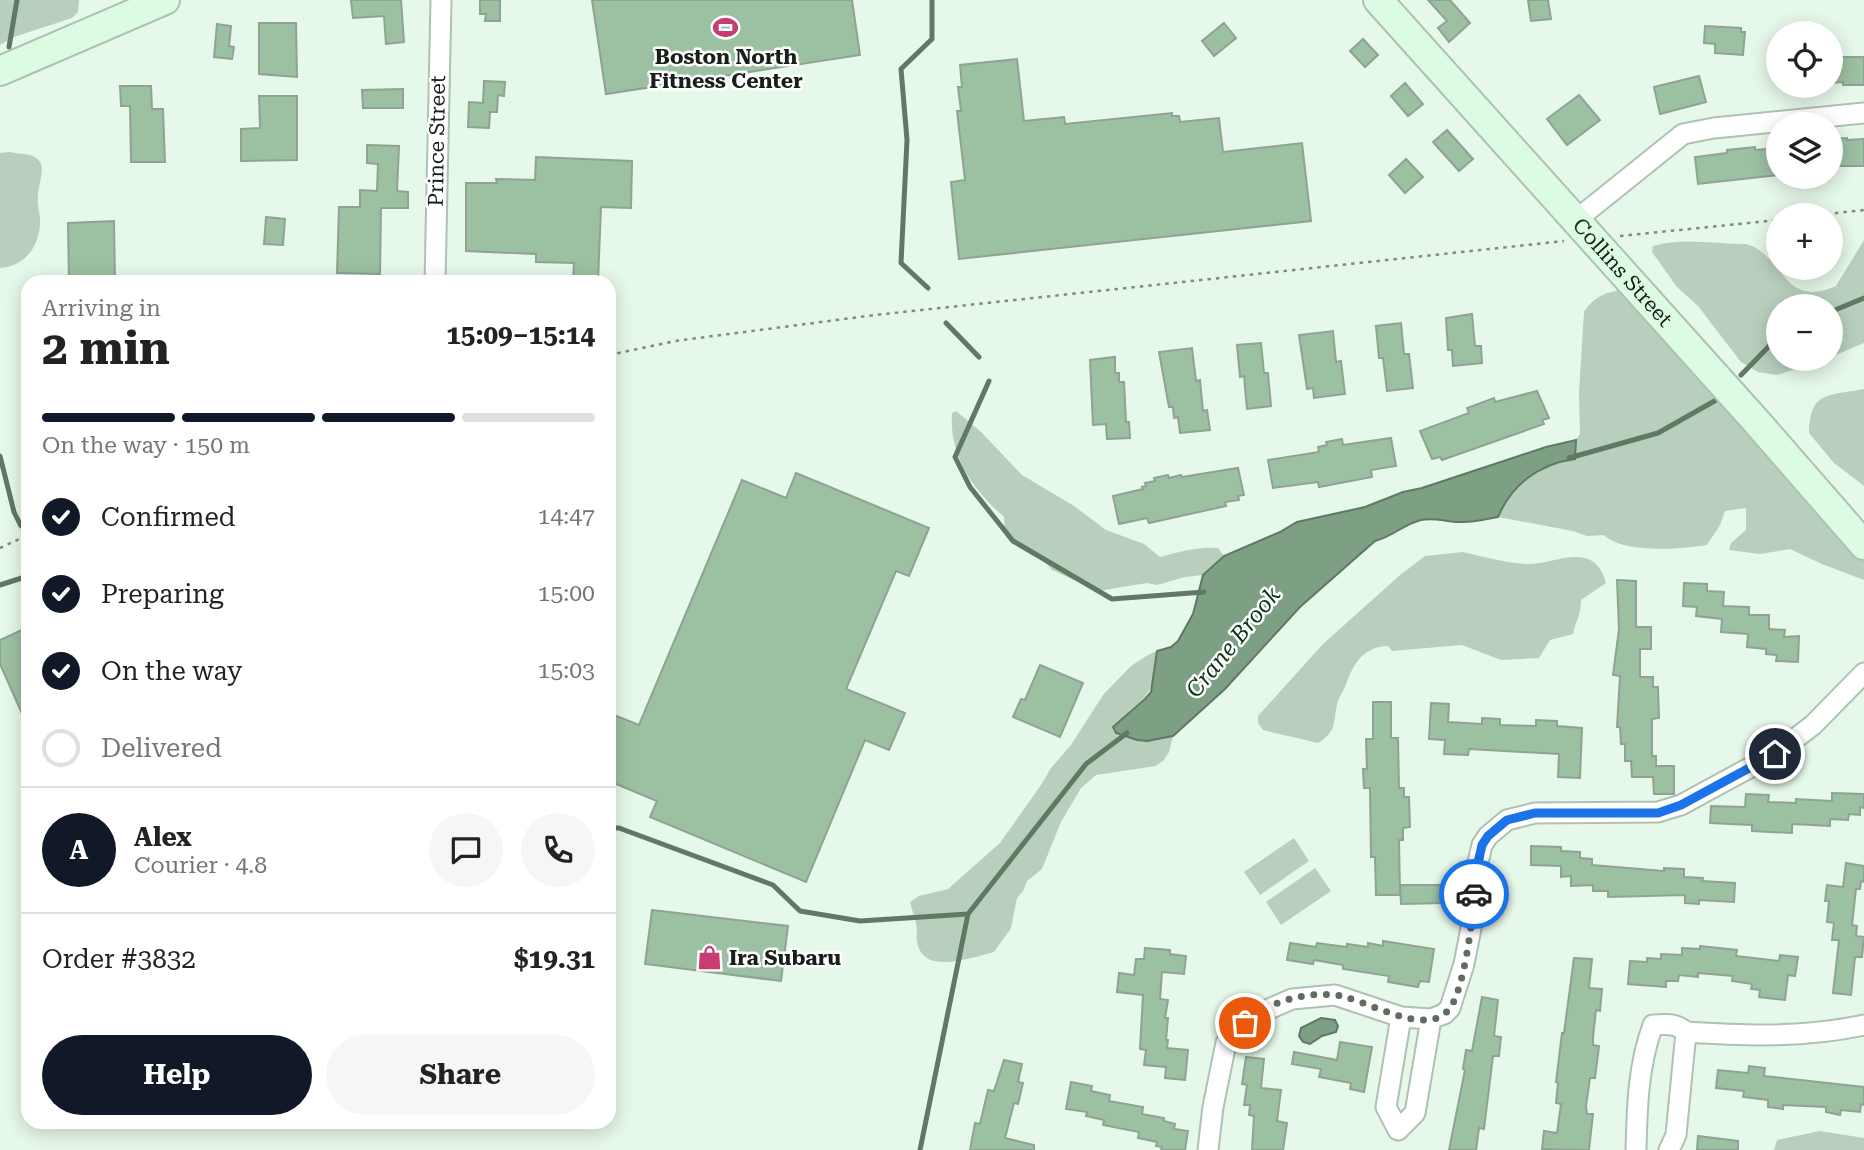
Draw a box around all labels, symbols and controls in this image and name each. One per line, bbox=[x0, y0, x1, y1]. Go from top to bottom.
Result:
sports icon: Boston North Fitness Center bbox=[712, 14, 740, 42]
map controls bbox=[1766, 21, 1843, 371]
button: locate bbox=[1766, 21, 1843, 98]
place label: Boston North Fitness Center bbox=[649, 45, 803, 93]
street label: Prince Street bbox=[424, 75, 450, 207]
button: layers bbox=[1766, 112, 1843, 189]
button: + bbox=[1766, 203, 1843, 280]
street label: Collins Street bbox=[1568, 213, 1677, 331]
button: − bbox=[1766, 294, 1843, 371]
text: Arriving in bbox=[42, 295, 161, 322]
text: 15:09–15:14 bbox=[446, 320, 595, 350]
text: 2 min bbox=[42, 321, 170, 375]
text: On the way · 150 m bbox=[42, 432, 250, 459]
icon: check bbox=[42, 498, 80, 536]
text: Confirmed bbox=[101, 502, 236, 532]
text: 14:47 bbox=[538, 503, 595, 530]
icon: check bbox=[42, 575, 80, 613]
text: Preparing bbox=[101, 579, 224, 609]
text: 15:00 bbox=[538, 580, 595, 607]
water label: Crane Brook bbox=[1181, 581, 1287, 703]
icon: check bbox=[42, 652, 80, 690]
text: On the way bbox=[101, 656, 242, 686]
text: 15:03 bbox=[538, 657, 595, 684]
pin bbox=[1745, 724, 1805, 784]
text: Delivered bbox=[101, 733, 222, 763]
icon: home bbox=[1756, 735, 1794, 773]
button: chat bbox=[429, 813, 503, 887]
button: phone bbox=[521, 813, 595, 887]
text: Alex bbox=[134, 822, 192, 852]
text: A bbox=[70, 835, 88, 865]
text: Courier · 4.8 bbox=[134, 852, 267, 879]
courier bbox=[1439, 859, 1509, 929]
icon: car bbox=[1455, 875, 1493, 913]
text: Order #3832 bbox=[42, 944, 196, 974]
text: $19.31 bbox=[514, 944, 595, 974]
shop icon: Ira Subaru bbox=[695, 944, 723, 972]
place label: Ira Subaru bbox=[729, 946, 841, 970]
pin bbox=[1215, 993, 1275, 1053]
icon: bag bbox=[1226, 1004, 1264, 1042]
button: Help bbox=[42, 1035, 312, 1115]
button: Share bbox=[326, 1035, 595, 1115]

